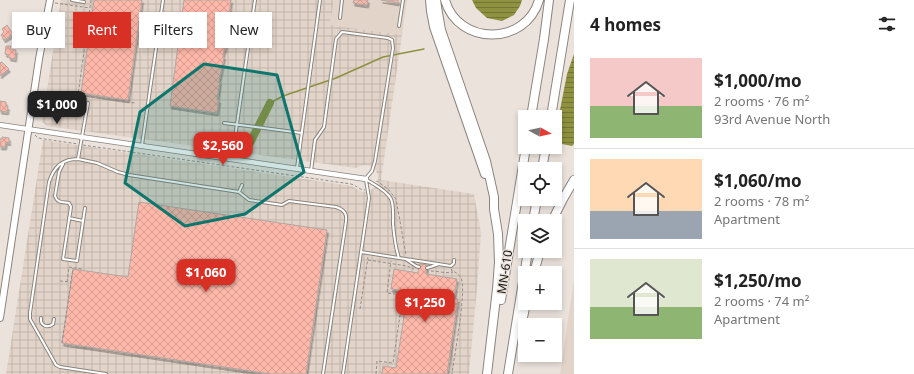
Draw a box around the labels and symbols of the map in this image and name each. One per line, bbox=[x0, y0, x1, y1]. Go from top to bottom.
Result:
pin: $1,000 bbox=[24, 91, 90, 125]
north arrow bbox=[518, 110, 562, 154]
pin: $2,560 bbox=[190, 132, 256, 166]
street label: MN-610 bbox=[493, 249, 516, 295]
pin: $1,060 bbox=[173, 259, 239, 293]
pin: $1,250 bbox=[392, 289, 458, 323]

